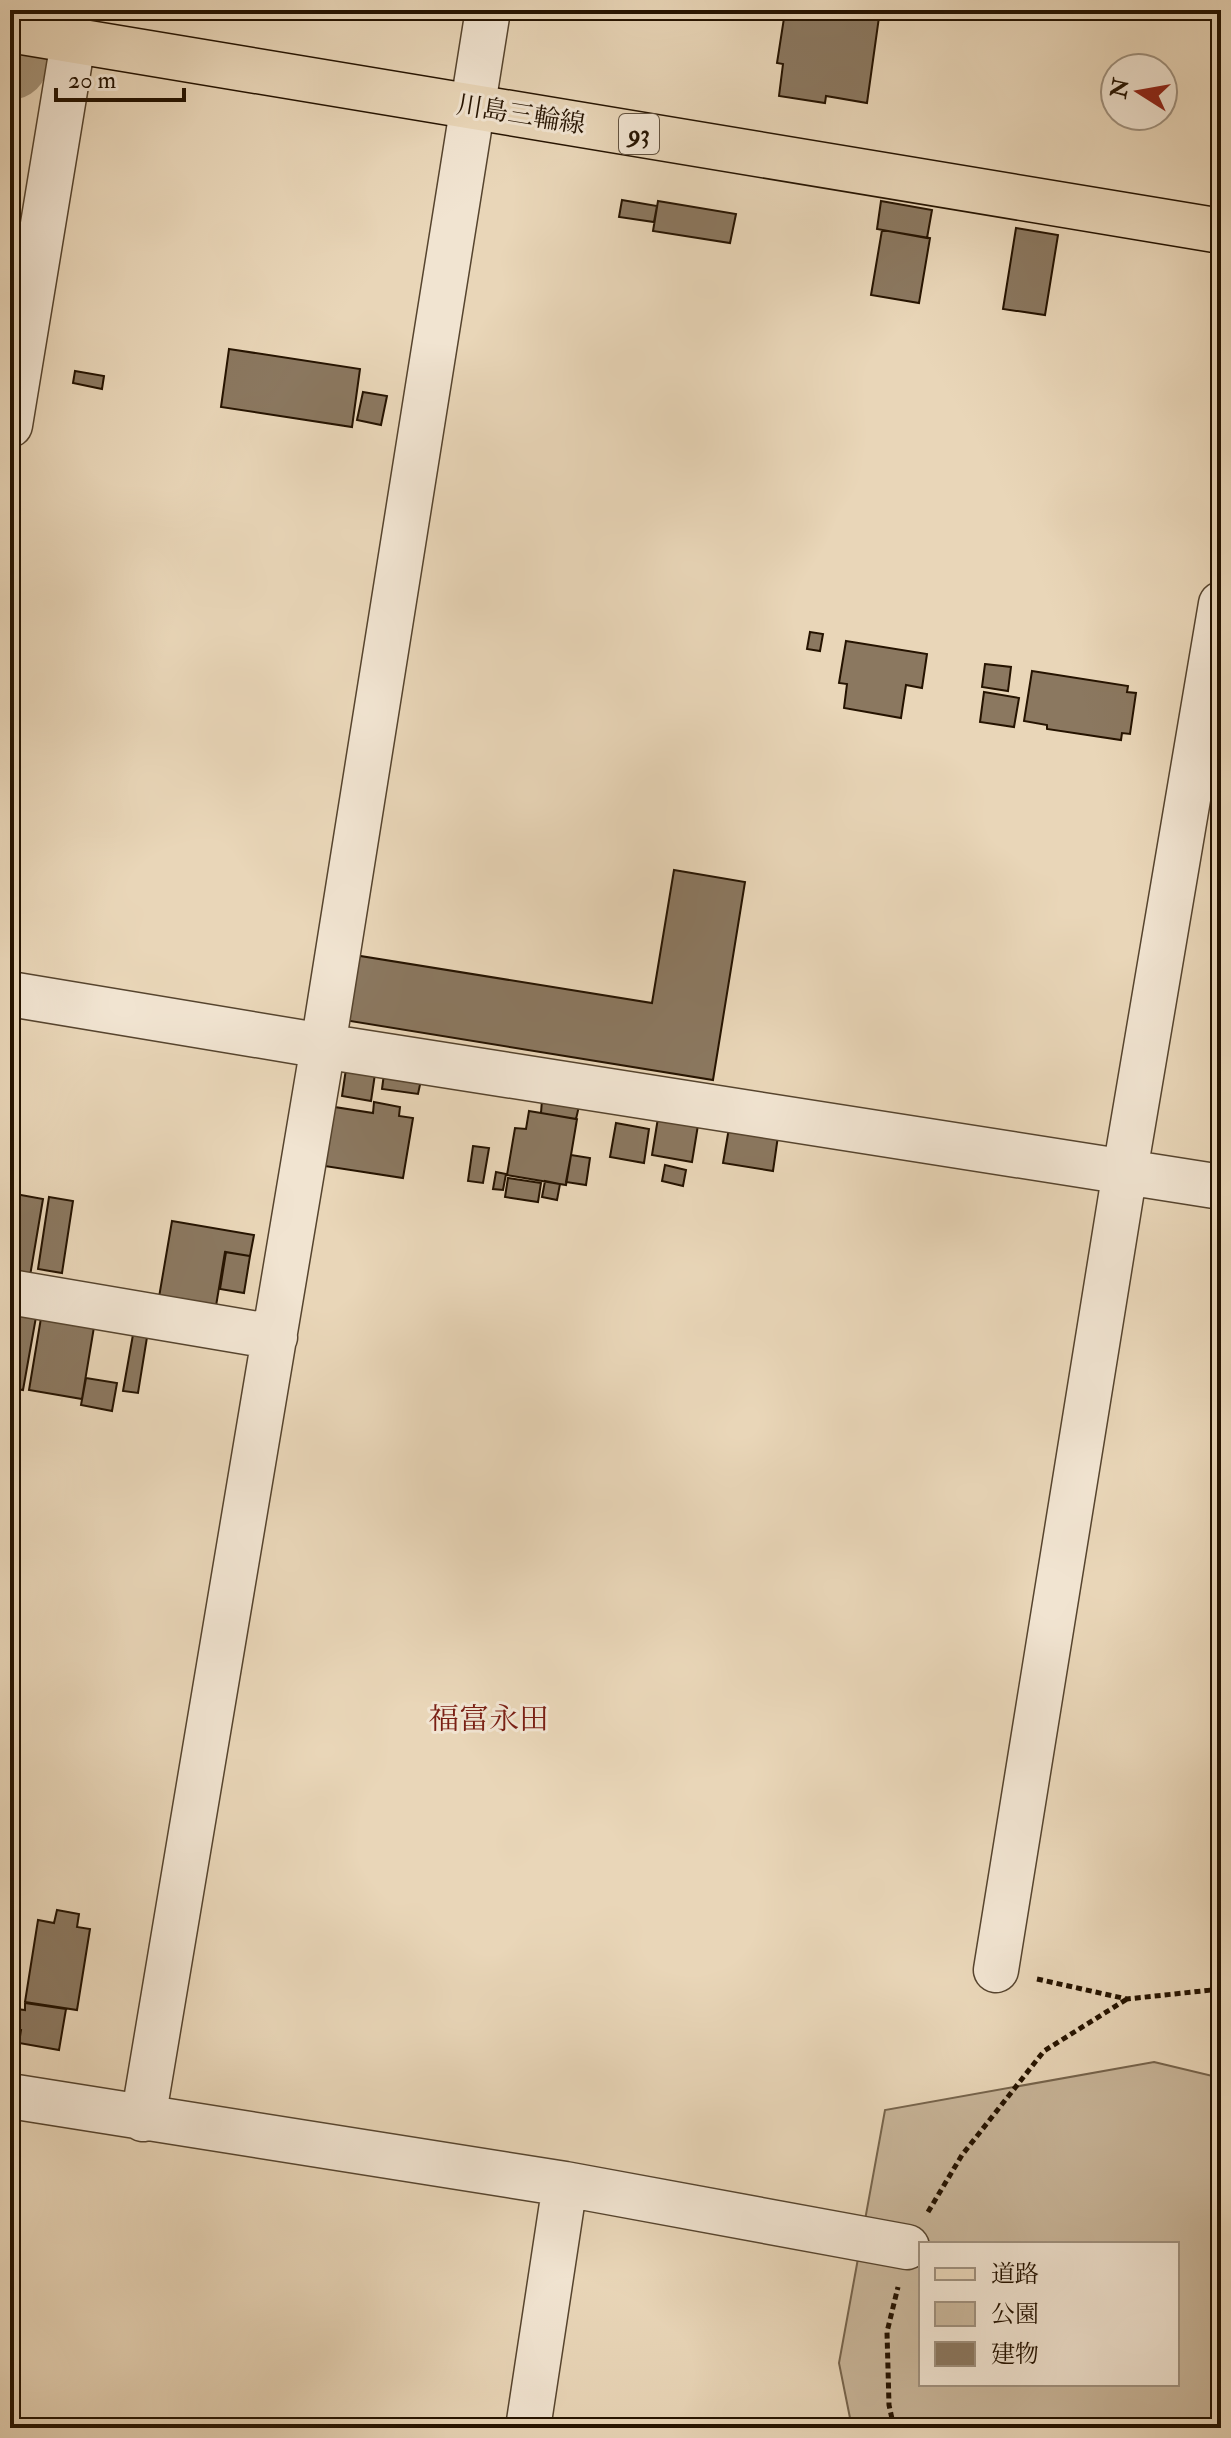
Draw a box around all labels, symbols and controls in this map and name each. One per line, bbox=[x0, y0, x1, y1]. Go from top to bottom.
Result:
scale bar bbox=[56, 52, 184, 102]
north arrow bbox=[1099, 52, 1179, 132]
text: 20 m bbox=[68, 65, 117, 96]
text: N bbox=[1105, 76, 1136, 102]
street label: 川島三輪線 bbox=[454, 89, 588, 141]
road number: 93 bbox=[619, 114, 659, 154]
district label: 福富永田 bbox=[429, 1701, 549, 1738]
legend bbox=[919, 2242, 1179, 2386]
text: 道路 bbox=[991, 2259, 1039, 2290]
text: 公園 bbox=[991, 2299, 1039, 2330]
text: 建物 bbox=[991, 2339, 1039, 2370]

